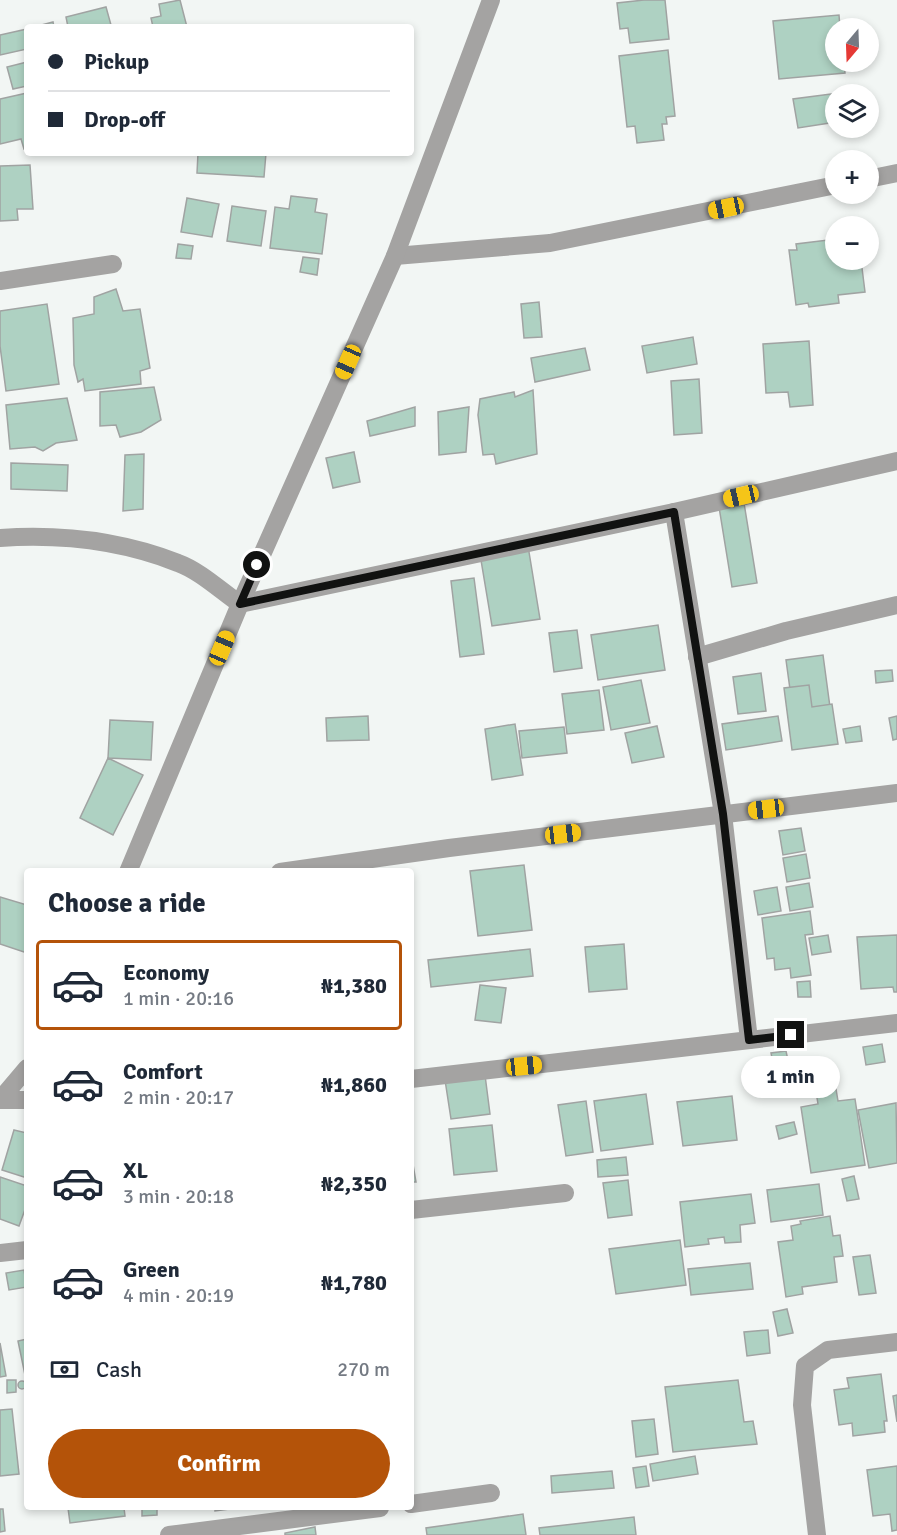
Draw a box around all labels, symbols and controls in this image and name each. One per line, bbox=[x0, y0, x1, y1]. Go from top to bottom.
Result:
north arrow bbox=[825, 18, 879, 72]
map controls bbox=[825, 18, 879, 270]
text: Pickup bbox=[84, 48, 149, 75]
button: layers bbox=[825, 84, 879, 138]
text: Drop-off bbox=[84, 106, 165, 133]
button: + bbox=[825, 150, 879, 204]
car bbox=[707, 195, 745, 221]
button: − bbox=[825, 216, 879, 270]
car bbox=[332, 342, 364, 382]
car bbox=[721, 483, 761, 509]
route start bbox=[243, 551, 270, 578]
car bbox=[207, 628, 237, 668]
car bbox=[747, 798, 785, 820]
car bbox=[544, 823, 582, 845]
text: Choose a ride bbox=[48, 887, 206, 920]
icon: car bbox=[51, 958, 105, 1012]
text: Economy bbox=[123, 959, 209, 986]
text: ₦1,380 bbox=[321, 972, 387, 999]
text: 1 min · 20:16 bbox=[123, 986, 234, 1011]
route end bbox=[777, 1021, 804, 1048]
car bbox=[505, 1055, 543, 1077]
callout: 1 min bbox=[742, 1056, 840, 1098]
icon: car bbox=[51, 1057, 105, 1111]
text: Comfort bbox=[123, 1058, 203, 1085]
text: 1 min bbox=[766, 1064, 815, 1089]
text: ₦1,860 bbox=[321, 1071, 387, 1098]
text: 2 min · 20:17 bbox=[123, 1085, 234, 1110]
icon: car bbox=[51, 1156, 105, 1210]
text: XL bbox=[123, 1157, 148, 1184]
text: ₦2,350 bbox=[321, 1170, 387, 1197]
text: 3 min · 20:18 bbox=[123, 1184, 234, 1209]
icon: car bbox=[51, 1255, 105, 1309]
text: Green bbox=[123, 1256, 180, 1283]
text: ₦1,780 bbox=[321, 1269, 387, 1296]
text: 4 min · 20:19 bbox=[123, 1283, 234, 1308]
icon: cash bbox=[48, 1353, 81, 1386]
text: Cash bbox=[96, 1356, 142, 1383]
text: 270 m bbox=[337, 1357, 390, 1382]
button: Confirm bbox=[48, 1429, 390, 1498]

